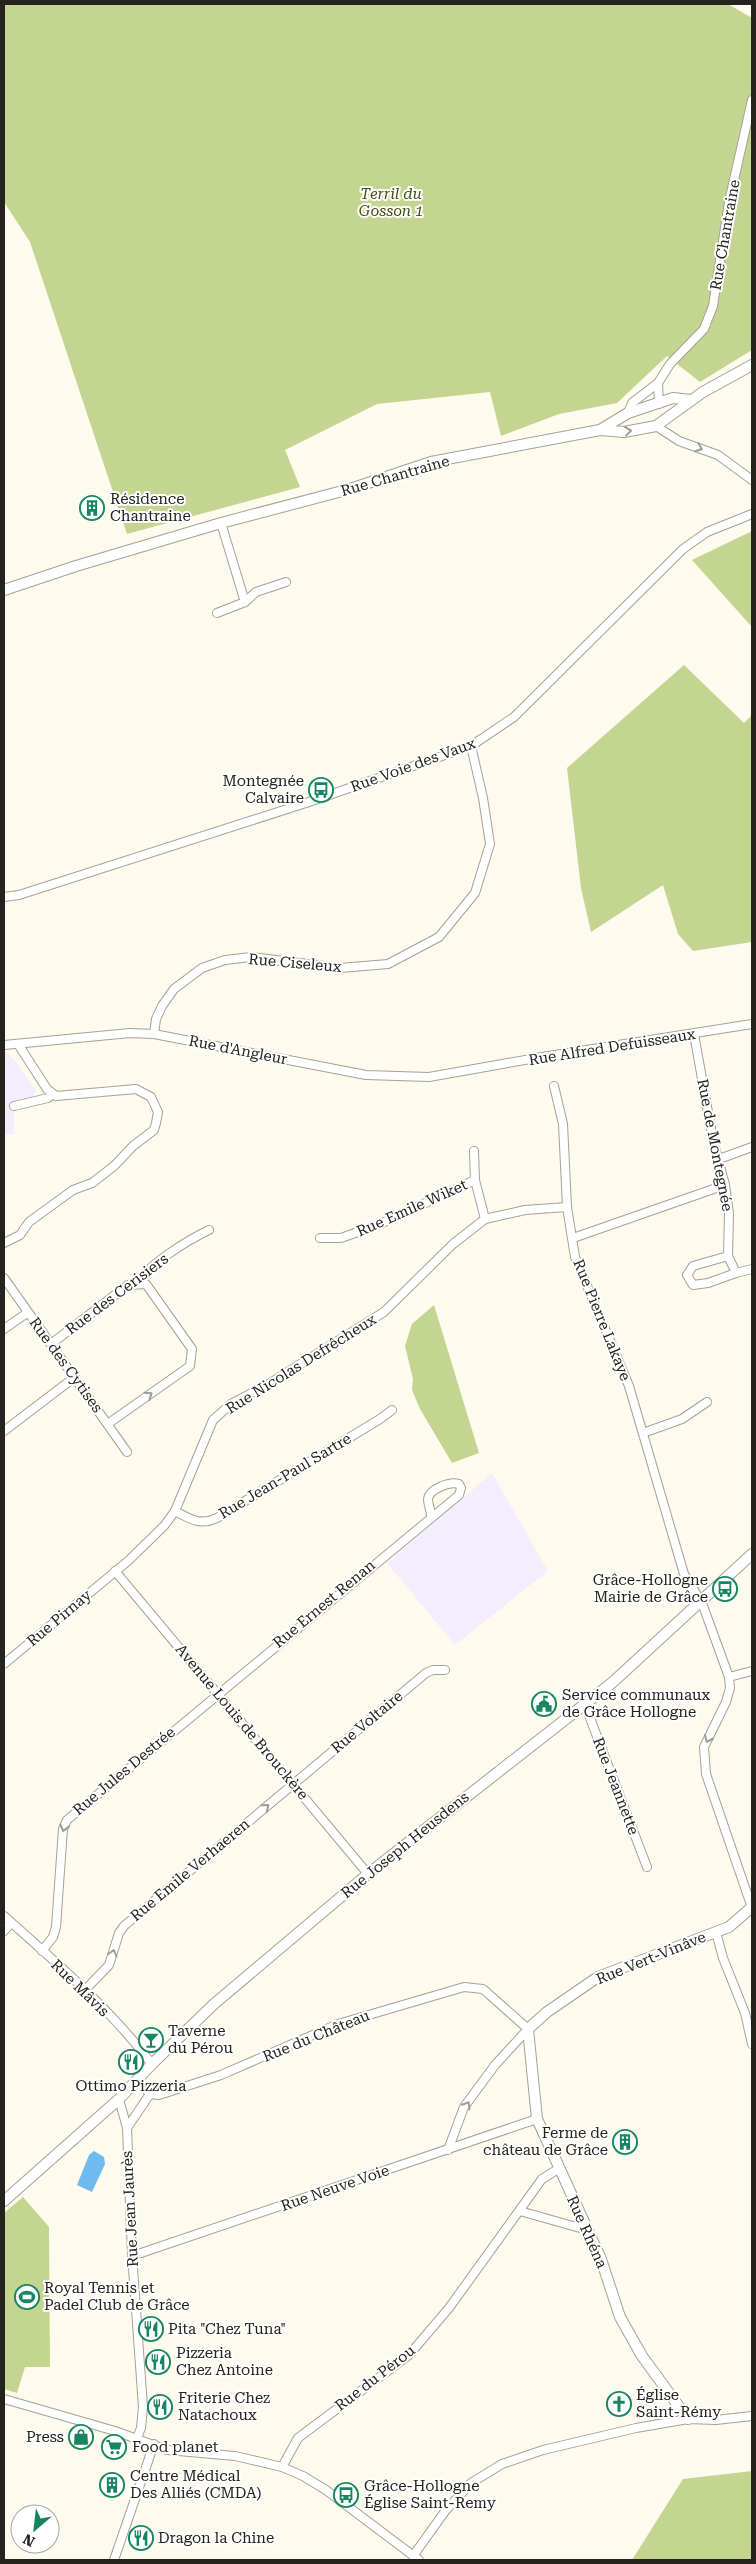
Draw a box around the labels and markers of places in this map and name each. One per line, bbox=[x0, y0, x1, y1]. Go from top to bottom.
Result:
place label: Résidence Chantraine bbox=[110, 490, 191, 525]
building icon: Résidence Chantraine bbox=[79, 495, 105, 521]
place label: Montegnée Calvaire bbox=[223, 772, 304, 807]
bus stop icon: Montegnée Calvaire bbox=[308, 777, 334, 803]
place label: Grâce-Hollogne Mairie de Grâce bbox=[593, 1571, 708, 1606]
bus stop icon: Grâce-Hollogne Mairie de Grâce bbox=[712, 1576, 738, 1602]
place label: Service communaux de Grâce Hollogne bbox=[562, 1686, 711, 1721]
public building icon: Service communaux de Grâce Hollogne bbox=[531, 1691, 557, 1717]
place label: Taverne du Pérou bbox=[168, 2022, 234, 2057]
bar icon: Taverne du Pérou bbox=[138, 2027, 164, 2053]
restaurant icon: Ottimo Pizzeria bbox=[118, 2049, 144, 2075]
place label: Ottimo Pizzeria bbox=[76, 2077, 186, 2095]
place label: Ferme de château de Grâce bbox=[483, 2124, 608, 2159]
building icon: Ferme de château de Grâce bbox=[612, 2129, 638, 2155]
place label: Royal Tennis et Padel Club de Grâce bbox=[44, 2279, 190, 2314]
sports icon: Royal Tennis et Padel Club de Grâce bbox=[14, 2284, 40, 2310]
restaurant icon: Pita "Chez Tuna" bbox=[138, 2316, 164, 2342]
place label: Pita "Chez Tuna" bbox=[168, 2320, 286, 2338]
place label: Pizzeria Chez Antoine bbox=[176, 2344, 273, 2379]
restaurant icon: Pizzeria Chez Antoine bbox=[145, 2349, 171, 2375]
place label: Église Saint-Rémy bbox=[636, 2386, 721, 2421]
place label: Friterie Chez Natachoux bbox=[178, 2389, 270, 2424]
church icon: Église Saint-Rémy bbox=[606, 2391, 632, 2417]
restaurant icon: Friterie Chez Natachoux bbox=[147, 2394, 173, 2420]
shop icon: Press bbox=[68, 2424, 94, 2450]
place label: Press bbox=[26, 2428, 64, 2446]
supermarket icon: Food planet bbox=[101, 2434, 127, 2460]
place label: Food planet bbox=[132, 2438, 219, 2456]
place label: Centre Médical Des Alliés (CMDA) bbox=[130, 2467, 261, 2502]
building icon: Centre Médical Des Alliés (CMDA) bbox=[99, 2472, 125, 2498]
place label: Grâce-Hollogne Église Saint-Remy bbox=[364, 2477, 496, 2512]
bus stop icon: Grâce-Hollogne Église Saint-Remy bbox=[333, 2482, 359, 2508]
restaurant icon: Dragon la Chine bbox=[128, 2525, 154, 2551]
place label: Dragon la Chine bbox=[158, 2529, 274, 2547]

